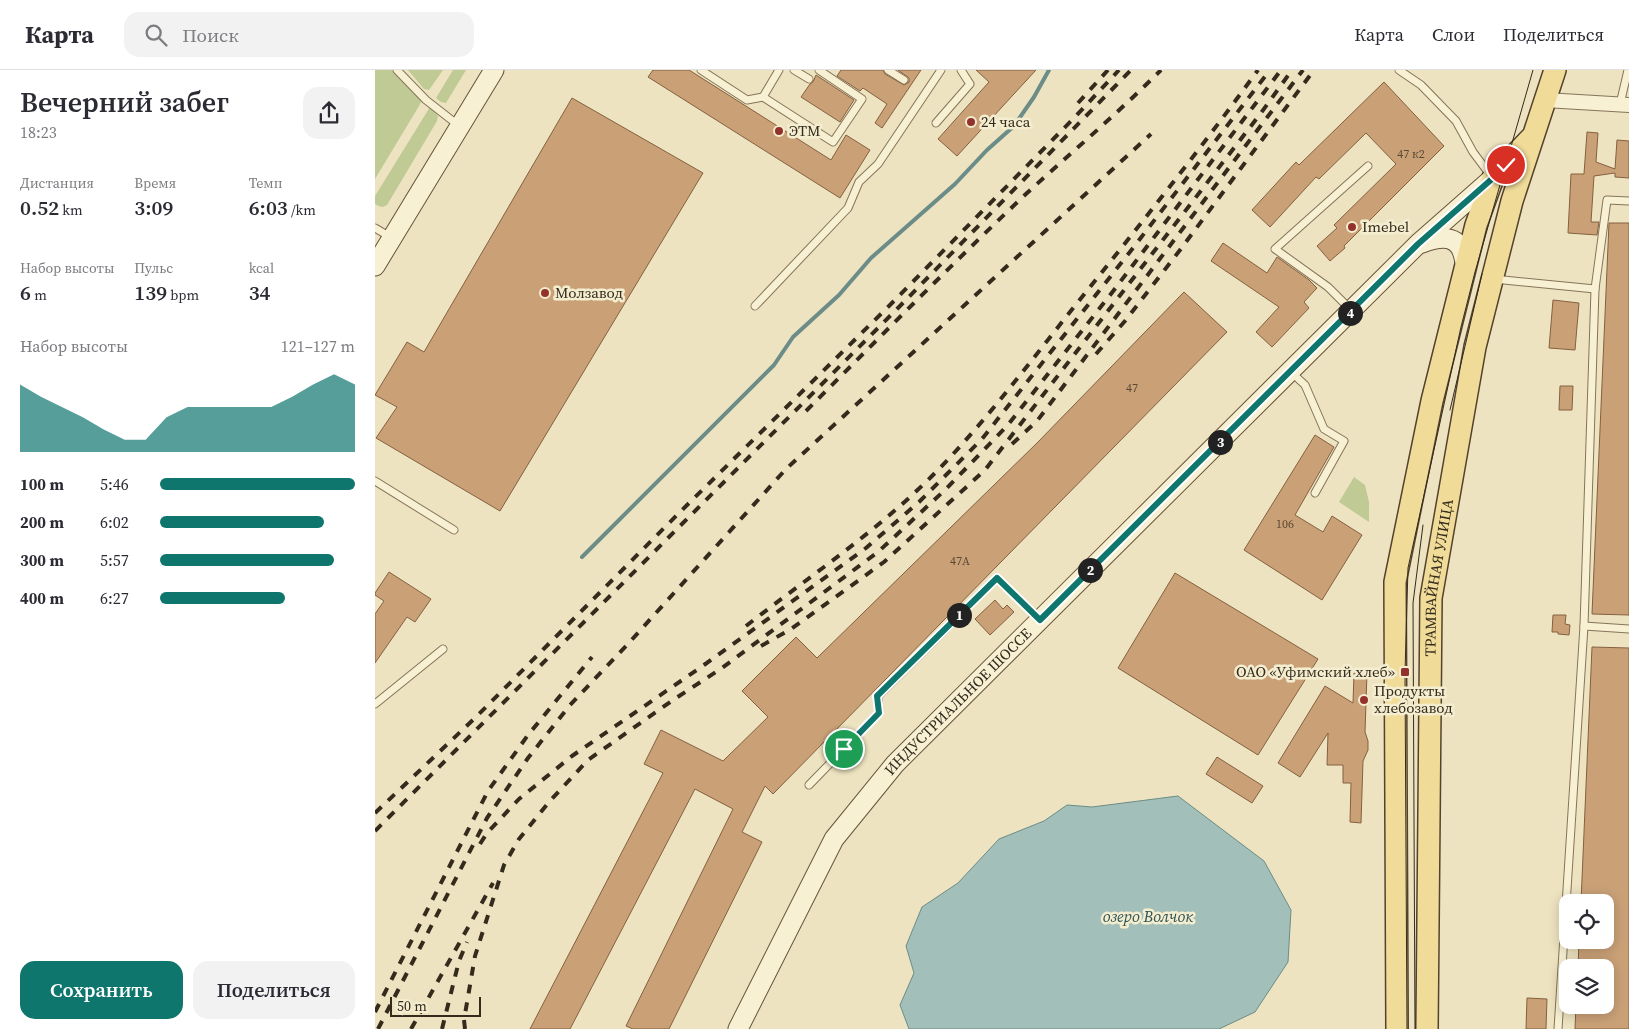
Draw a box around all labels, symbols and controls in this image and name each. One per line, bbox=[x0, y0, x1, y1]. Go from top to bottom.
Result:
search box bbox=[124, 12, 474, 57]
text: Карта bbox=[25, 18, 94, 51]
icon: search bbox=[142, 21, 170, 49]
text: Поиск bbox=[182, 22, 239, 48]
text: Карта bbox=[1354, 22, 1404, 47]
text: Слои bbox=[1432, 22, 1475, 47]
text: Поделиться bbox=[1503, 22, 1604, 47]
text: Вечерний забег bbox=[20, 83, 229, 121]
button: share bbox=[303, 87, 355, 139]
place label: 24 часа bbox=[981, 111, 1031, 132]
marker: 24 часа bbox=[965, 116, 977, 128]
place label: ЭТМ bbox=[789, 120, 821, 141]
text: 18:23 bbox=[20, 121, 57, 143]
marker: ЭТМ bbox=[773, 125, 785, 137]
pin bbox=[1485, 144, 1527, 186]
house number: 47 к2 bbox=[1397, 146, 1425, 162]
icon: check bbox=[1492, 151, 1520, 179]
text: Дистанция bbox=[20, 173, 94, 193]
text: Время bbox=[134, 173, 176, 193]
text: Темп bbox=[249, 173, 282, 193]
text: 0.52 bbox=[20, 193, 59, 222]
text: 3:09 bbox=[134, 193, 173, 222]
text: 6:03 bbox=[249, 193, 288, 222]
text: km bbox=[59, 200, 83, 220]
text: /km bbox=[288, 200, 316, 220]
place label: Imebel bbox=[1362, 216, 1410, 237]
marker: Imebel bbox=[1346, 221, 1358, 233]
text: Набор высоты bbox=[20, 258, 114, 278]
text: Пульс bbox=[134, 258, 173, 278]
text: kcal bbox=[249, 258, 274, 278]
text: 6 bbox=[20, 278, 31, 307]
text: 139 bbox=[134, 278, 167, 307]
text: 34 bbox=[249, 278, 271, 307]
place label: Молзавод bbox=[555, 282, 624, 303]
text: m bbox=[31, 285, 47, 305]
text: bpm bbox=[167, 285, 199, 305]
marker: Молзавод bbox=[539, 287, 551, 299]
pin: 4 bbox=[1337, 300, 1363, 326]
text: 4 bbox=[1347, 303, 1354, 323]
text: Набор высоты bbox=[20, 335, 128, 357]
text: 121–127 m bbox=[281, 335, 355, 357]
house number: 47 bbox=[1126, 380, 1138, 396]
pin: 3 bbox=[1207, 430, 1233, 454]
text: 3 bbox=[1217, 432, 1224, 452]
text: 100 m bbox=[20, 473, 64, 495]
text: 5:46 bbox=[100, 473, 129, 495]
street label: ТРАМВАЙНАЯ УЛИЦА bbox=[1419, 497, 1458, 656]
text: 200 m bbox=[20, 511, 64, 533]
text: 6:02 bbox=[100, 511, 129, 533]
house number: 106 bbox=[1276, 516, 1294, 532]
text: 300 m bbox=[20, 549, 64, 571]
text: 5:57 bbox=[100, 549, 129, 571]
house number: 47А bbox=[950, 553, 970, 569]
pin: 2 bbox=[1077, 558, 1103, 582]
text: 2 bbox=[1087, 560, 1094, 580]
text: 400 m bbox=[20, 587, 64, 609]
text: 6:27 bbox=[100, 587, 129, 609]
pin: 1 bbox=[947, 602, 971, 628]
text: 1 bbox=[956, 605, 963, 625]
street label: ИНДУСТРИАЛЬНОЕ ШОССЕ bbox=[879, 623, 1036, 780]
place label: ОАО «Уфимский хлеб» bbox=[1236, 661, 1395, 682]
marker: ОАО «Уфимский хлеб» bbox=[1399, 666, 1411, 678]
place label: Продукты хлебозавод bbox=[1374, 680, 1453, 718]
marker: Продукты хлебозавод bbox=[1358, 694, 1370, 706]
pin bbox=[823, 728, 865, 770]
icon: arrive bbox=[830, 735, 858, 763]
map controls bbox=[1559, 894, 1614, 1014]
button: locate bbox=[1559, 894, 1614, 949]
water label: озеро Волчок bbox=[1103, 905, 1193, 927]
button: layers bbox=[1559, 959, 1614, 1014]
button: Сохранить bbox=[20, 961, 183, 1019]
button: Поделиться bbox=[193, 961, 355, 1019]
scale bar bbox=[390, 994, 481, 1017]
text: 50 m bbox=[397, 996, 427, 1016]

